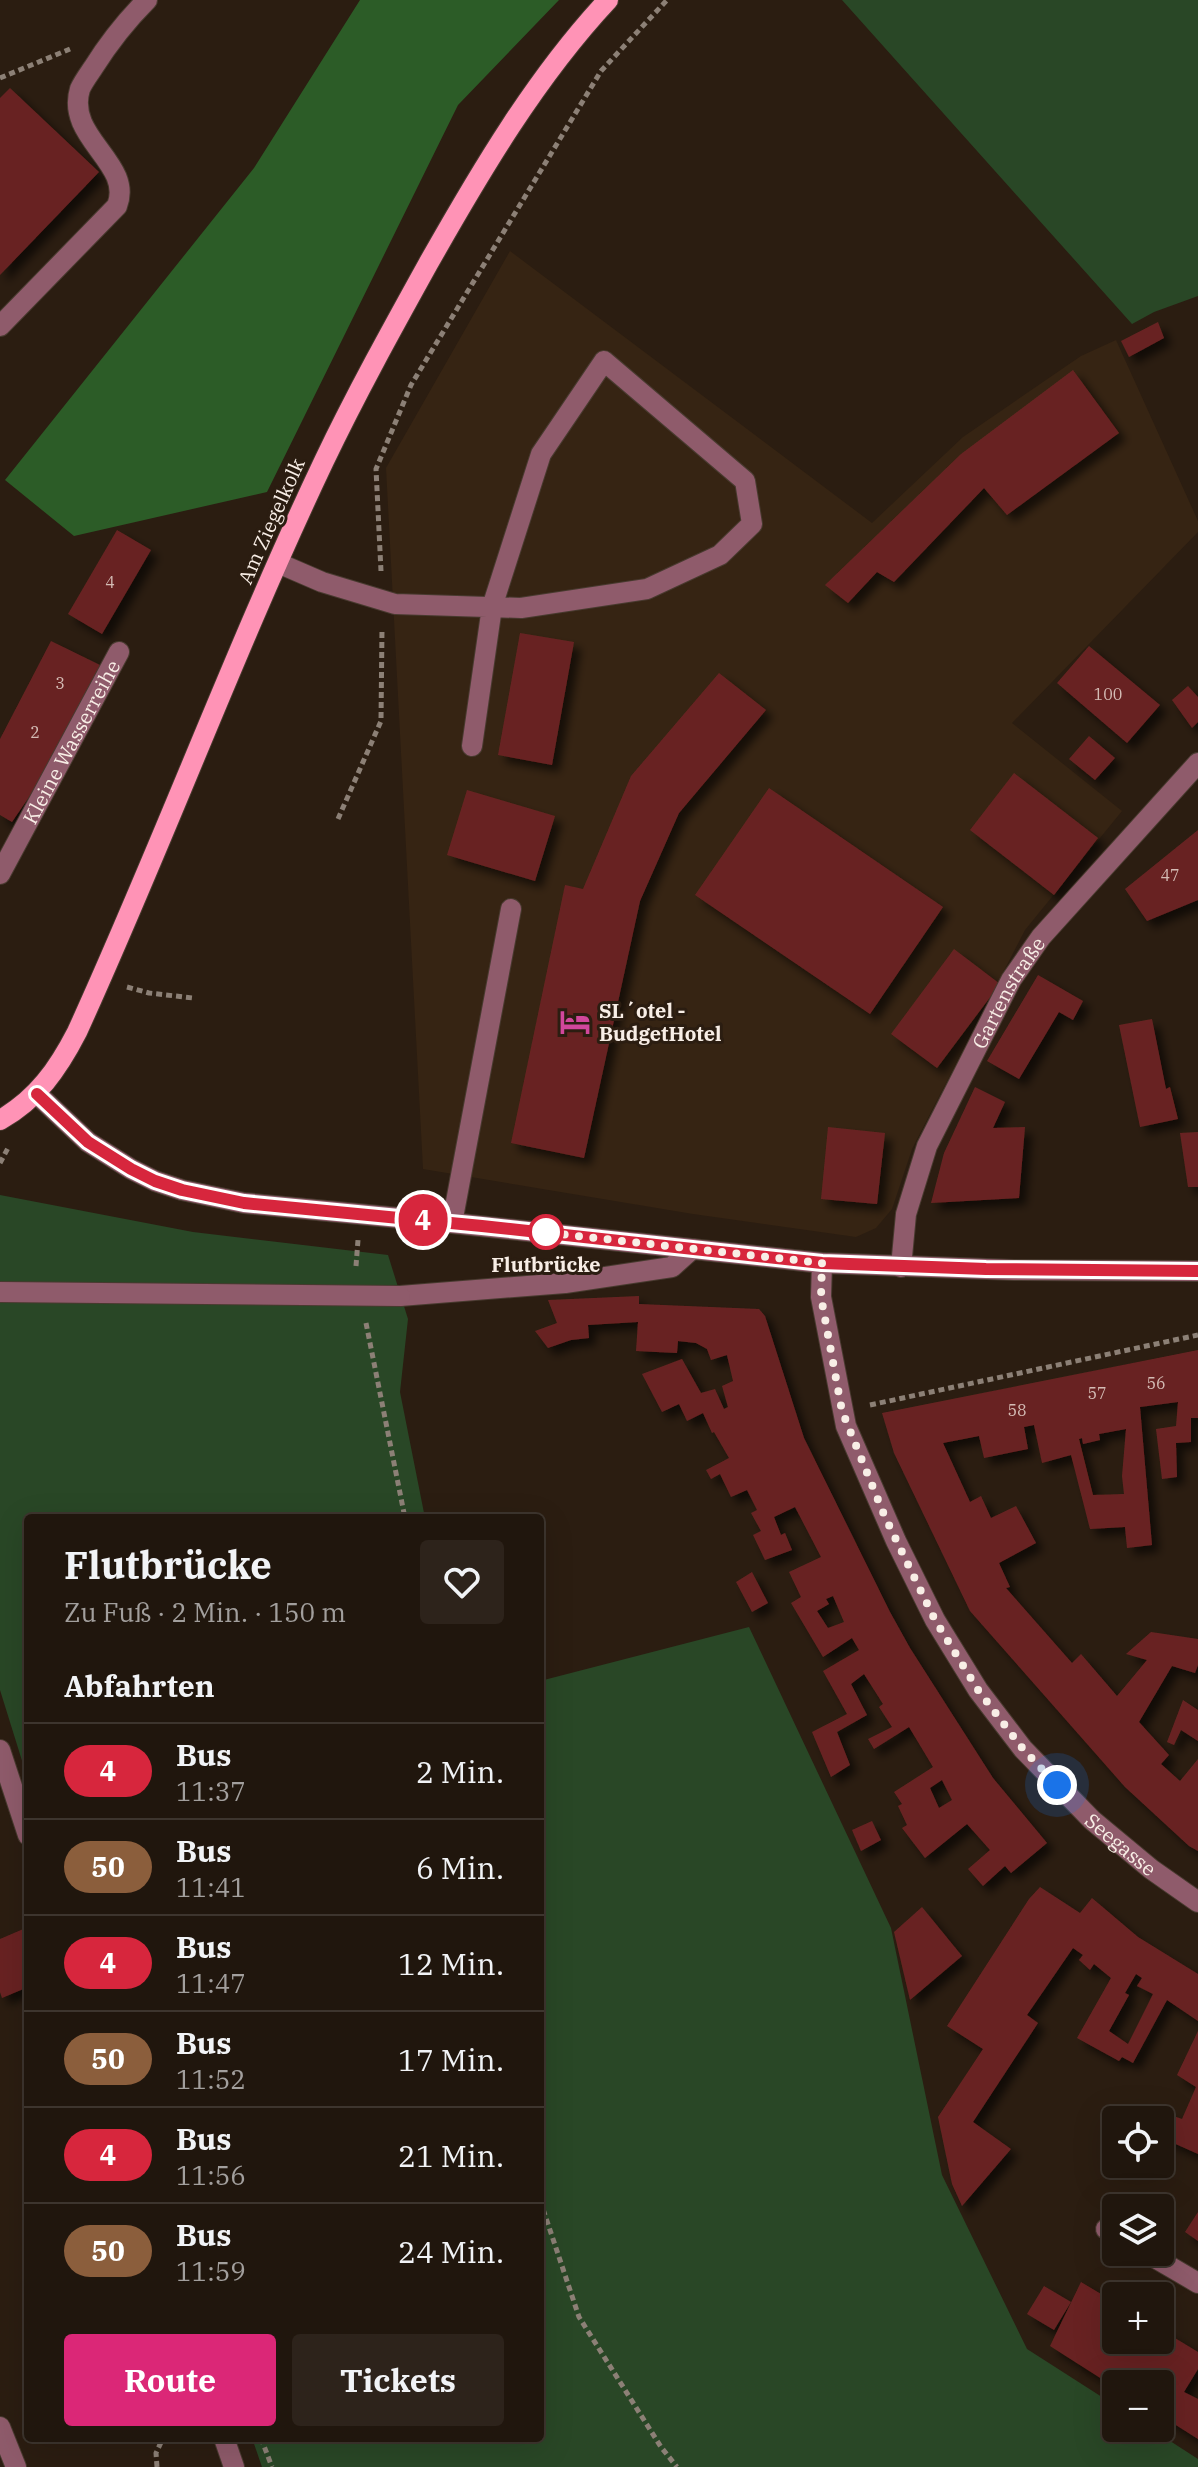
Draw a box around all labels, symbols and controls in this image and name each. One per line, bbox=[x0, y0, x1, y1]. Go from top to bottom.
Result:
street label: Am Ziegelkolk bbox=[231, 454, 311, 588]
house number: 4 bbox=[105, 572, 115, 592]
street label: Kleine Wasserreihe bbox=[16, 655, 126, 829]
house number: 3 bbox=[55, 673, 65, 693]
house number: 100 bbox=[1094, 684, 1122, 704]
house number: 2 bbox=[30, 722, 40, 742]
house number: 47 bbox=[1160, 865, 1180, 885]
street label: Gartenstraße bbox=[965, 931, 1051, 1053]
place label: SL´otel - BudgetHotel bbox=[599, 997, 722, 1047]
hotel icon: SL´otel - BudgetHotel bbox=[558, 1005, 592, 1039]
line badge: 4 bbox=[397, 1194, 449, 1246]
text: 4 bbox=[415, 1201, 431, 1238]
marker: Flutbrücke bbox=[529, 1215, 563, 1249]
place label: Flutbrücke bbox=[491, 1251, 601, 1278]
house number: 56 bbox=[1146, 1373, 1166, 1393]
house number: 57 bbox=[1087, 1383, 1107, 1403]
house number: 58 bbox=[1007, 1400, 1027, 1420]
text: Flutbrücke bbox=[64, 1540, 272, 1589]
button: heart bbox=[420, 1540, 504, 1624]
text: Zu Fuß · 2 Min. · 150 m bbox=[64, 1595, 346, 1629]
text: Abfahrten bbox=[64, 1666, 215, 1705]
text: Bus bbox=[176, 1735, 231, 1774]
text: 4 bbox=[100, 1752, 116, 1789]
text: 2 Min. bbox=[416, 1752, 504, 1791]
your location bbox=[1037, 1765, 1077, 1805]
text: 11:37 bbox=[176, 1774, 246, 1808]
street label: Seegasse bbox=[1080, 1807, 1162, 1882]
text: Bus bbox=[176, 1831, 231, 1870]
text: 50 bbox=[91, 1848, 125, 1885]
text: 6 Min. bbox=[416, 1848, 504, 1887]
text: 11:41 bbox=[176, 1870, 246, 1904]
text: Bus bbox=[176, 1927, 231, 1966]
text: 4 bbox=[100, 1944, 116, 1981]
text: 12 Min. bbox=[398, 1944, 504, 1983]
text: 11:47 bbox=[176, 1966, 246, 2000]
text: Bus bbox=[176, 2023, 231, 2062]
text: 50 bbox=[91, 2040, 125, 2077]
text: 17 Min. bbox=[398, 2040, 504, 2079]
text: 11:52 bbox=[176, 2062, 246, 2096]
map controls bbox=[1102, 2106, 1174, 2442]
button: locate bbox=[1102, 2106, 1174, 2178]
text: Bus bbox=[176, 2119, 231, 2158]
text: 4 bbox=[100, 2136, 116, 2173]
text: 21 Min. bbox=[398, 2136, 504, 2175]
text: 11:56 bbox=[176, 2158, 246, 2192]
button: layers bbox=[1102, 2194, 1174, 2266]
text: Bus bbox=[176, 2215, 231, 2254]
text: 50 bbox=[91, 2232, 125, 2269]
text: 24 Min. bbox=[398, 2232, 504, 2271]
text: 11:59 bbox=[176, 2254, 246, 2288]
button: + bbox=[1102, 2282, 1174, 2354]
button: Route bbox=[64, 2334, 276, 2426]
button: Tickets bbox=[292, 2334, 504, 2426]
button: − bbox=[1102, 2370, 1174, 2442]

